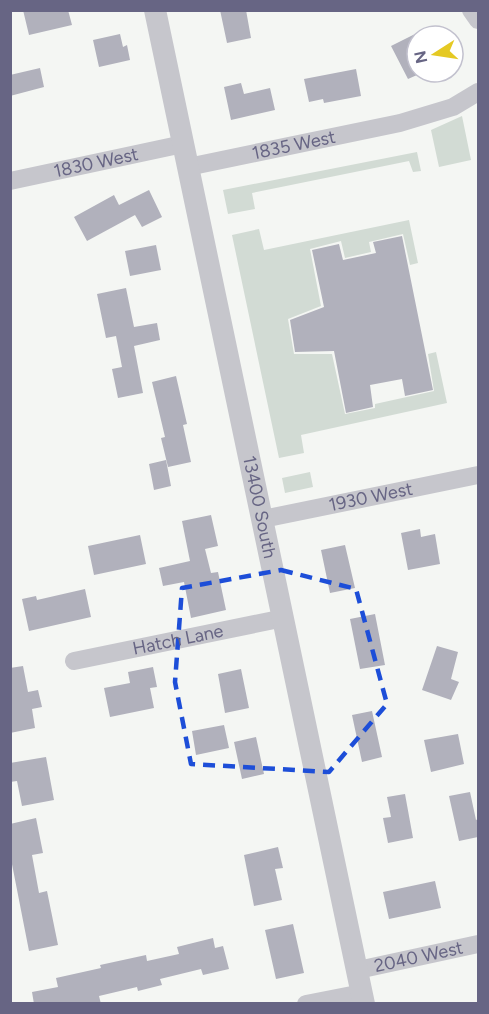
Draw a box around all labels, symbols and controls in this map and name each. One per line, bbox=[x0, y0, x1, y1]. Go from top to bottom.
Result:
north arrow bbox=[405, 24, 465, 84]
text: N bbox=[410, 49, 431, 65]
street label: 1835 West bbox=[250, 126, 338, 164]
street label: 1830 West bbox=[52, 143, 141, 182]
street label: 13400 South bbox=[238, 454, 281, 560]
street label: 1930 West bbox=[327, 478, 415, 516]
street label: Hatch Lane bbox=[130, 620, 225, 660]
street label: 2040 West bbox=[372, 937, 465, 977]

